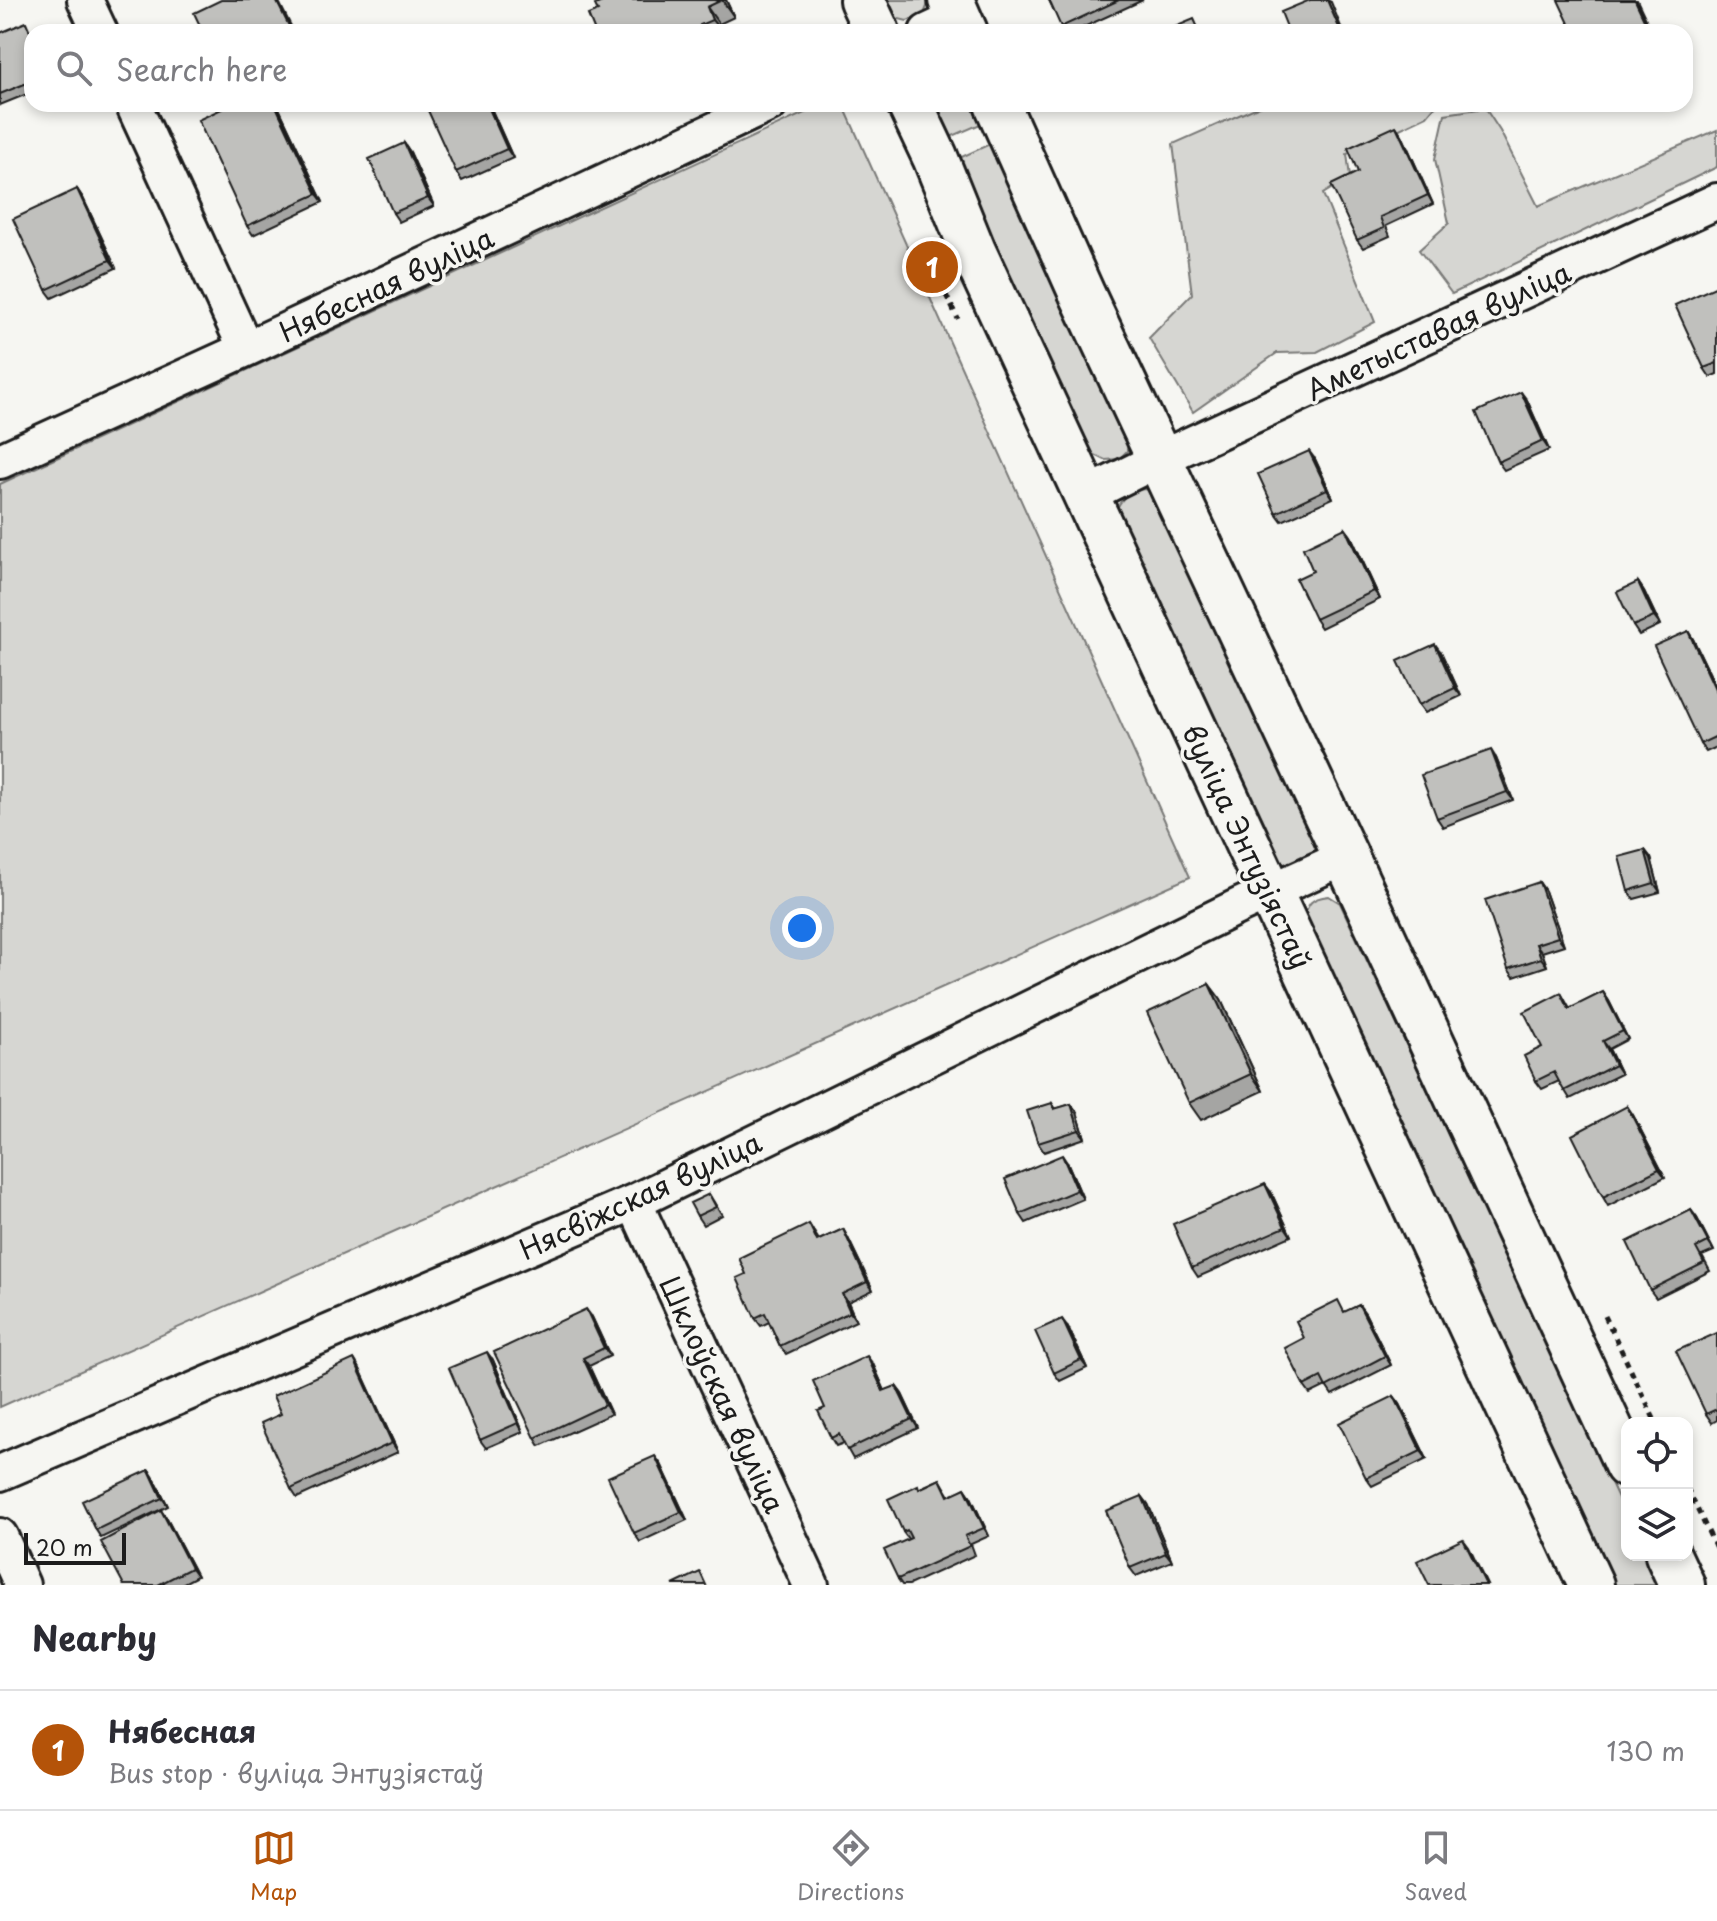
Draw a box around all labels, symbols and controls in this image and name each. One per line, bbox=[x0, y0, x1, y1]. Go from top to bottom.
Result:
search box bbox=[24, 24, 1693, 112]
icon: search bbox=[52, 46, 96, 90]
text: Search here bbox=[116, 46, 288, 91]
street label: Нябесная вуліца bbox=[271, 215, 501, 353]
pin: 1 bbox=[906, 237, 958, 297]
street label: Аметыставая вуліца bbox=[1299, 249, 1578, 410]
street label: вуліца Энтузіястаў bbox=[1172, 716, 1324, 976]
your location bbox=[782, 908, 822, 948]
street label: Нясвіжская вуліца bbox=[512, 1120, 769, 1270]
street label: Шклоўская вуліца bbox=[649, 1268, 797, 1520]
map controls bbox=[1621, 1417, 1693, 1561]
button: locate bbox=[1621, 1417, 1693, 1489]
button: layers bbox=[1621, 1489, 1693, 1561]
scale bar bbox=[24, 1529, 126, 1565]
text: 20 m bbox=[36, 1530, 93, 1563]
text: Nearby bbox=[32, 1611, 157, 1663]
text: Нябесная bbox=[108, 1708, 256, 1753]
text: 1 bbox=[52, 1731, 64, 1770]
text: 130 m bbox=[1606, 1731, 1685, 1770]
text: Bus stop · вуліца Энтузіястаў bbox=[108, 1753, 484, 1792]
tab: Map bbox=[250, 1826, 297, 1907]
tab: Directions bbox=[797, 1826, 904, 1907]
tab: Saved bbox=[1404, 1826, 1467, 1907]

